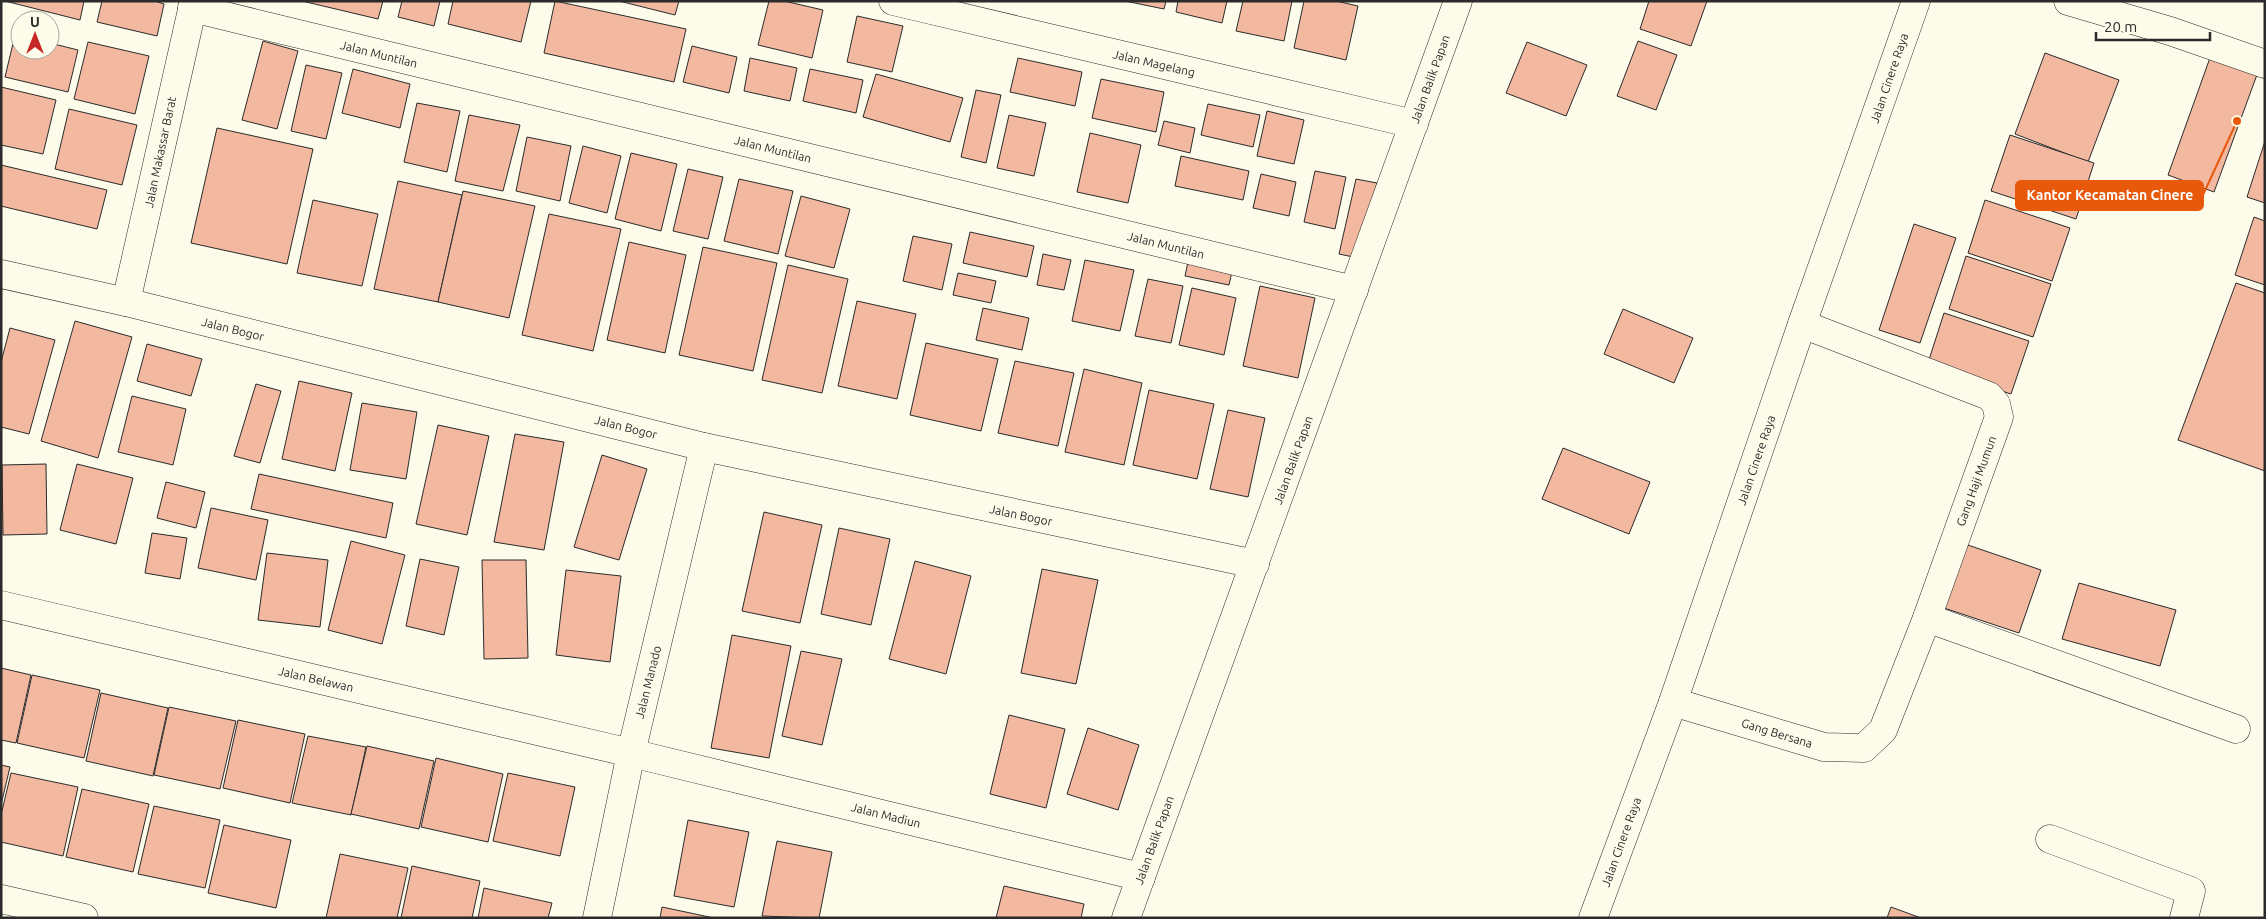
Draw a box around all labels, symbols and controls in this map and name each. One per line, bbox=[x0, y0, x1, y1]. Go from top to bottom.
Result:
north arrow bbox=[10, 10, 60, 60]
scale bar bbox=[2096, 10, 2210, 42]
text: U bbox=[30, 14, 40, 30]
text: 20 m bbox=[2104, 18, 2137, 35]
street label: Jalan Cinere Raya bbox=[1868, 31, 1910, 125]
street label: Jalan Balik Papan bbox=[1408, 33, 1452, 125]
street label: Jalan Muntilan bbox=[339, 38, 419, 70]
street label: Jalan Magelang bbox=[1112, 47, 1196, 79]
street label: Jalan Makassar Barat bbox=[142, 95, 178, 209]
street label: Jalan Muntilan bbox=[733, 133, 813, 165]
callout: Kantor Kecamatan Cinere bbox=[2016, 181, 2203, 210]
text: Kantor Kecamatan Cinere bbox=[2027, 187, 2193, 203]
street label: Jalan Muntilan bbox=[1126, 229, 1206, 261]
street label: Jalan Bogor bbox=[200, 315, 266, 343]
street label: Jalan Bogor bbox=[593, 413, 659, 441]
street label: Jalan Cinere Raya bbox=[1735, 413, 1777, 507]
street label: Jalan Balik Papan bbox=[1271, 414, 1315, 506]
street label: Gang Haji Mumun bbox=[1954, 434, 1998, 528]
street label: Jalan Bogor bbox=[988, 502, 1054, 528]
street label: Jalan Manado bbox=[633, 644, 663, 720]
street label: Jalan Belawan bbox=[277, 664, 355, 694]
street label: Gang Bersana bbox=[1740, 716, 1814, 750]
street label: Jalan Balik Papan bbox=[1132, 794, 1176, 886]
street label: Jalan Cinere Raya bbox=[1599, 796, 1643, 888]
street label: Jalan Madiun bbox=[850, 800, 922, 830]

